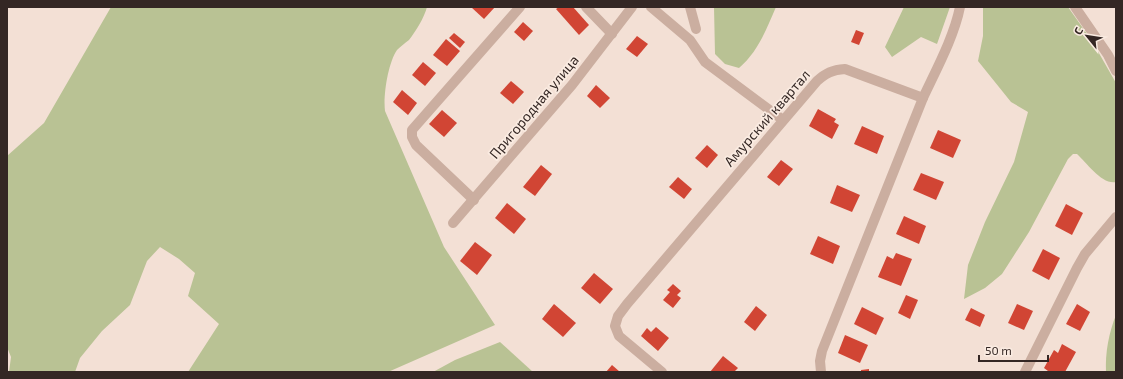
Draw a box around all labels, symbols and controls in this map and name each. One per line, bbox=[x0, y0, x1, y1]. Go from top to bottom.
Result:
north arrow bbox=[1067, 16, 1107, 56]
text: С bbox=[1071, 24, 1085, 37]
street label: Пригородная улица bbox=[485, 51, 582, 162]
street label: Амурский квартал bbox=[720, 66, 813, 169]
scale bar bbox=[979, 337, 1048, 363]
text: 50 m bbox=[985, 343, 1012, 357]

